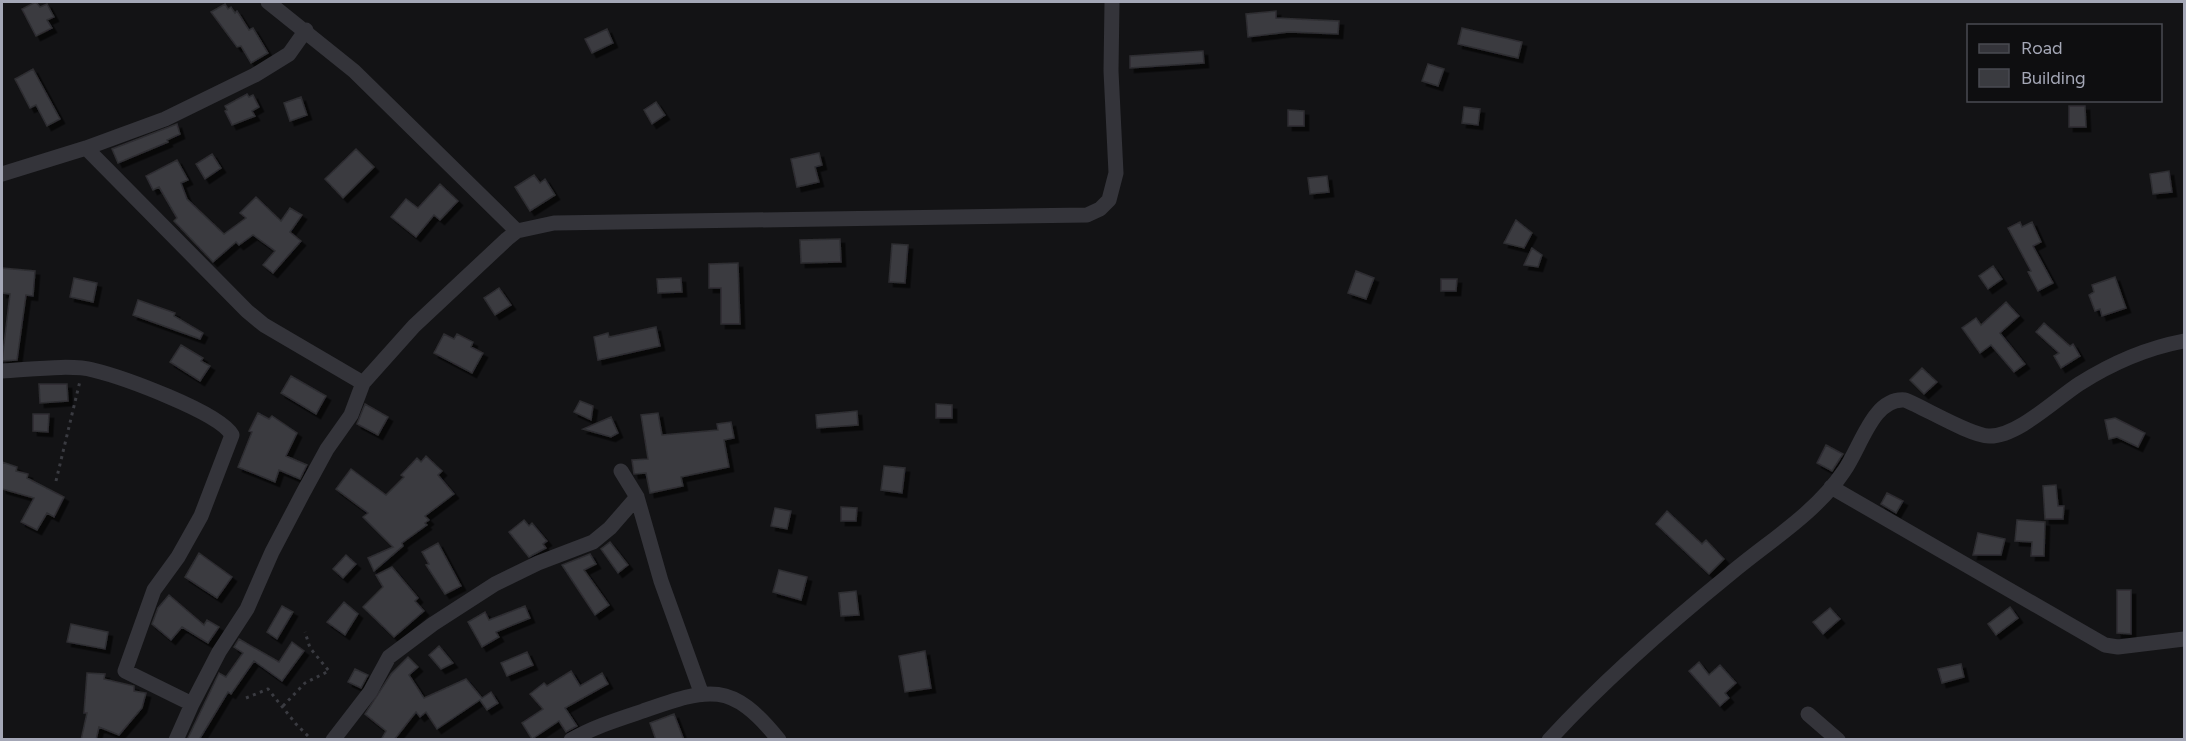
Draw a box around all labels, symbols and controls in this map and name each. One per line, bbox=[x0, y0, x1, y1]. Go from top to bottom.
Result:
legend bbox=[1967, 24, 2162, 102]
text: Road bbox=[2021, 37, 2062, 59]
text: Building bbox=[2021, 67, 2086, 89]

